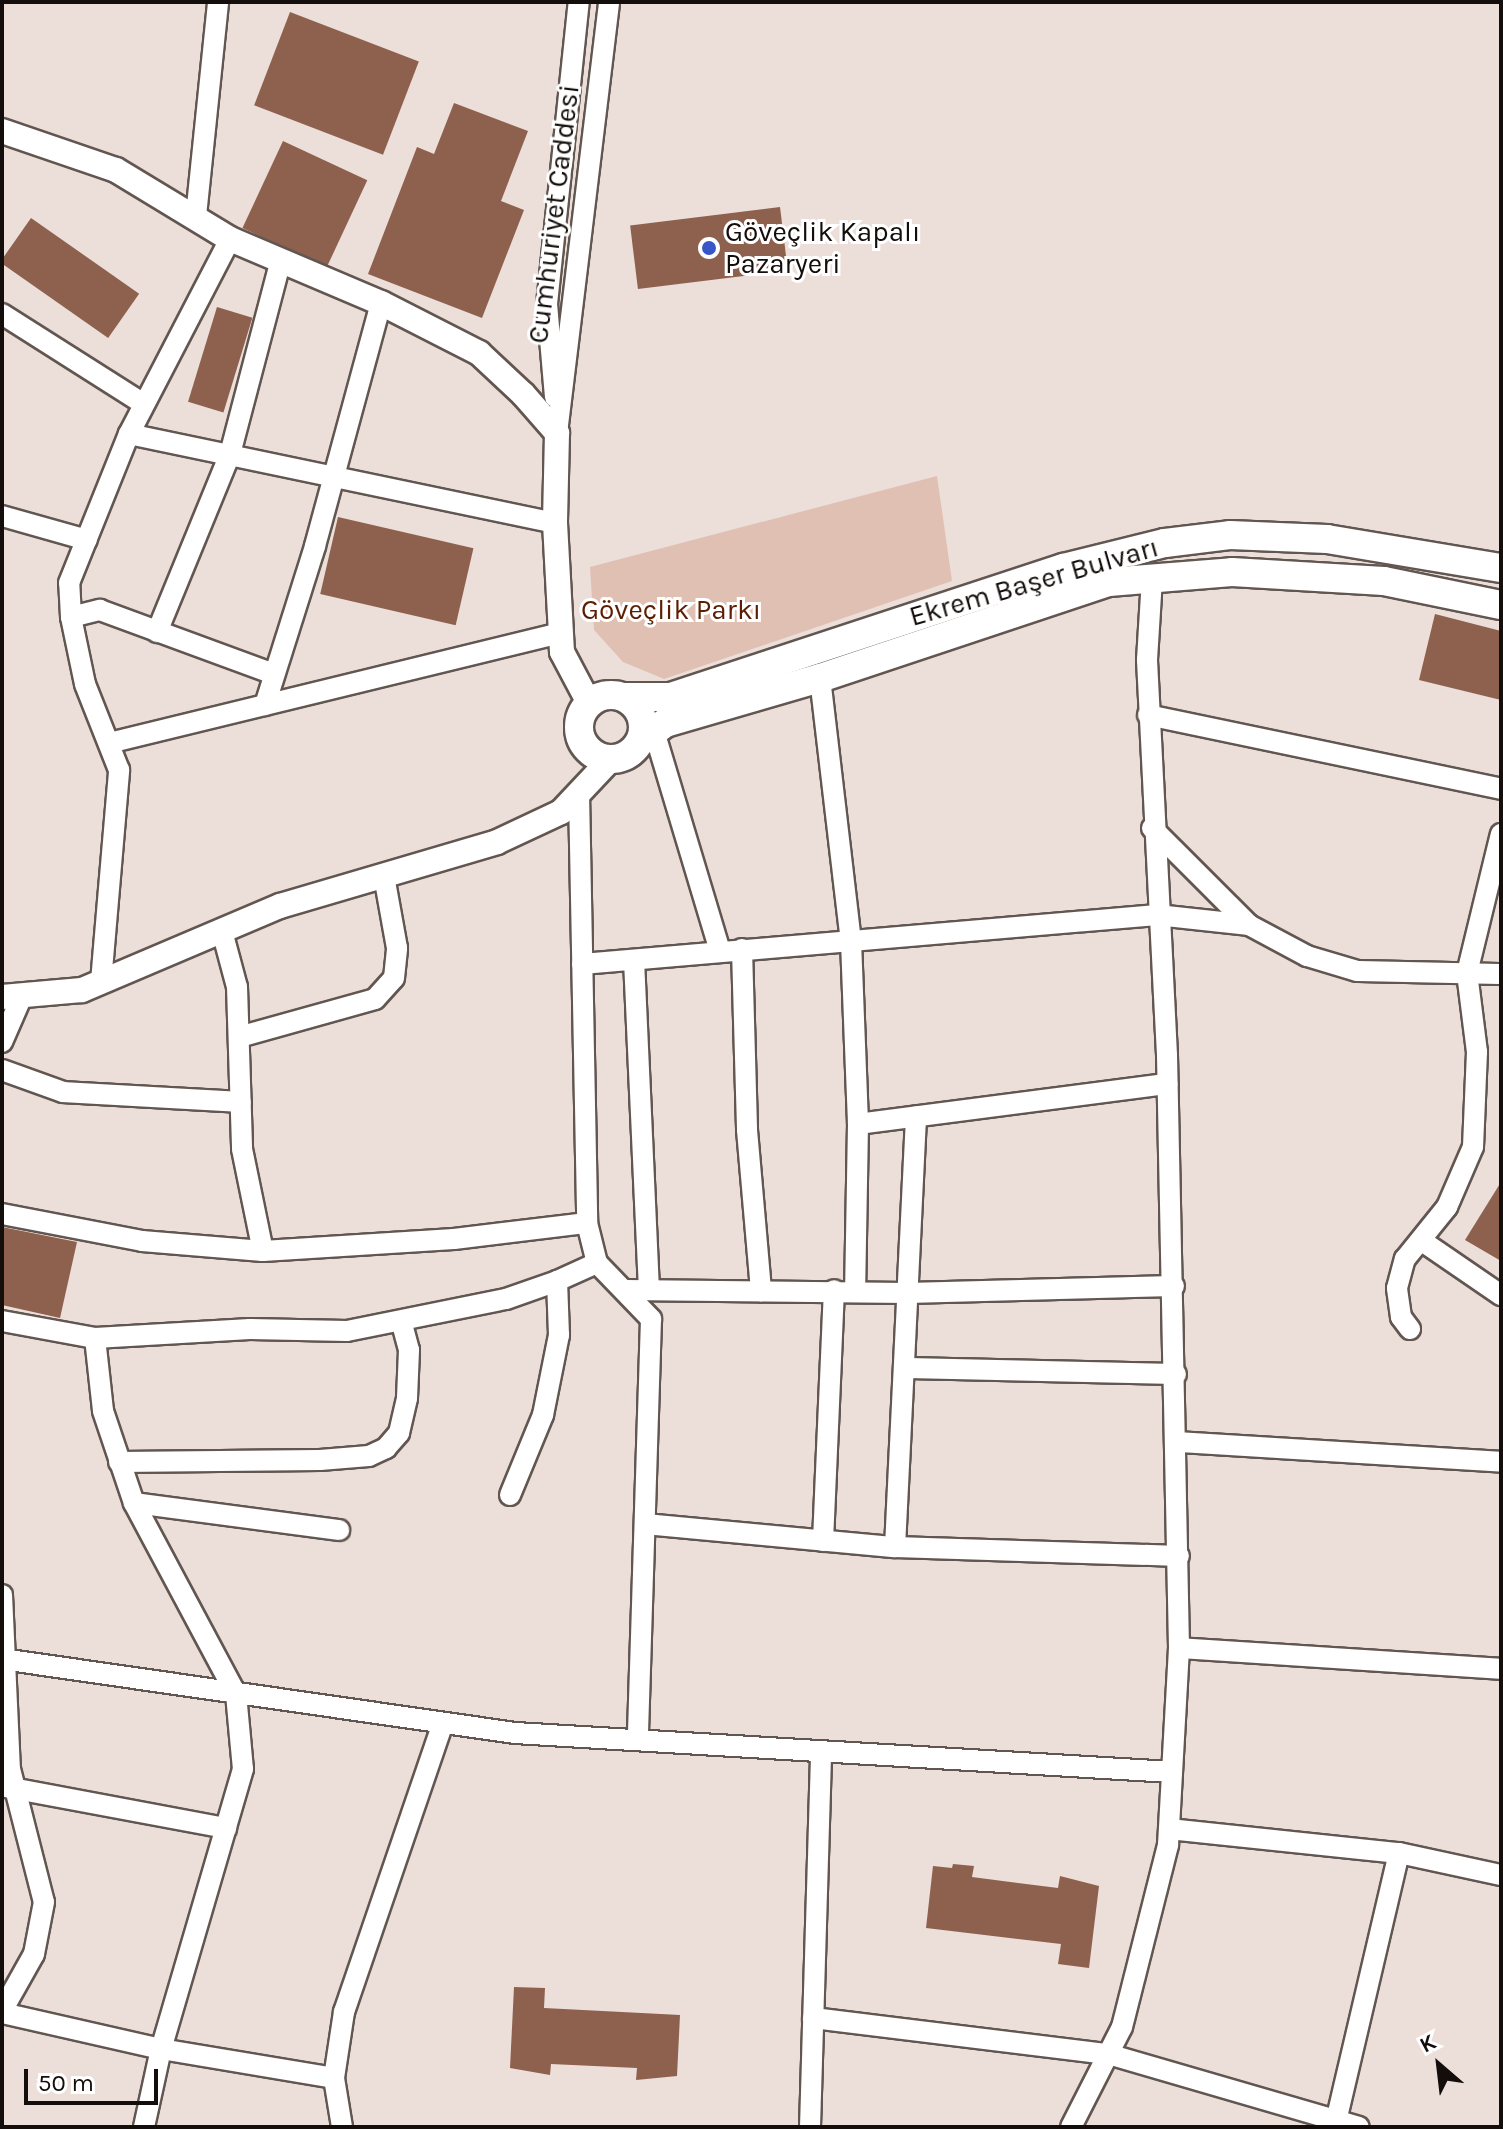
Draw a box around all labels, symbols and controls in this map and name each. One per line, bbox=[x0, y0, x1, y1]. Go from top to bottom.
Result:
street label: Cumhuriyet Caddesi bbox=[521, 83, 587, 345]
place label: Göveçlik Kapalı Pazaryeri bbox=[725, 215, 920, 281]
marker: Göveçlik Kapalı Pazaryeri bbox=[700, 239, 718, 257]
street label: Ekrem Başer Bulvarı bbox=[906, 530, 1162, 634]
park label: Göveçlik Parkı bbox=[581, 593, 761, 627]
north arrow bbox=[1399, 2025, 1479, 2105]
text: K bbox=[1415, 2029, 1440, 2059]
scale bar bbox=[28, 2053, 162, 2103]
text: 50 m bbox=[38, 2069, 94, 2097]

